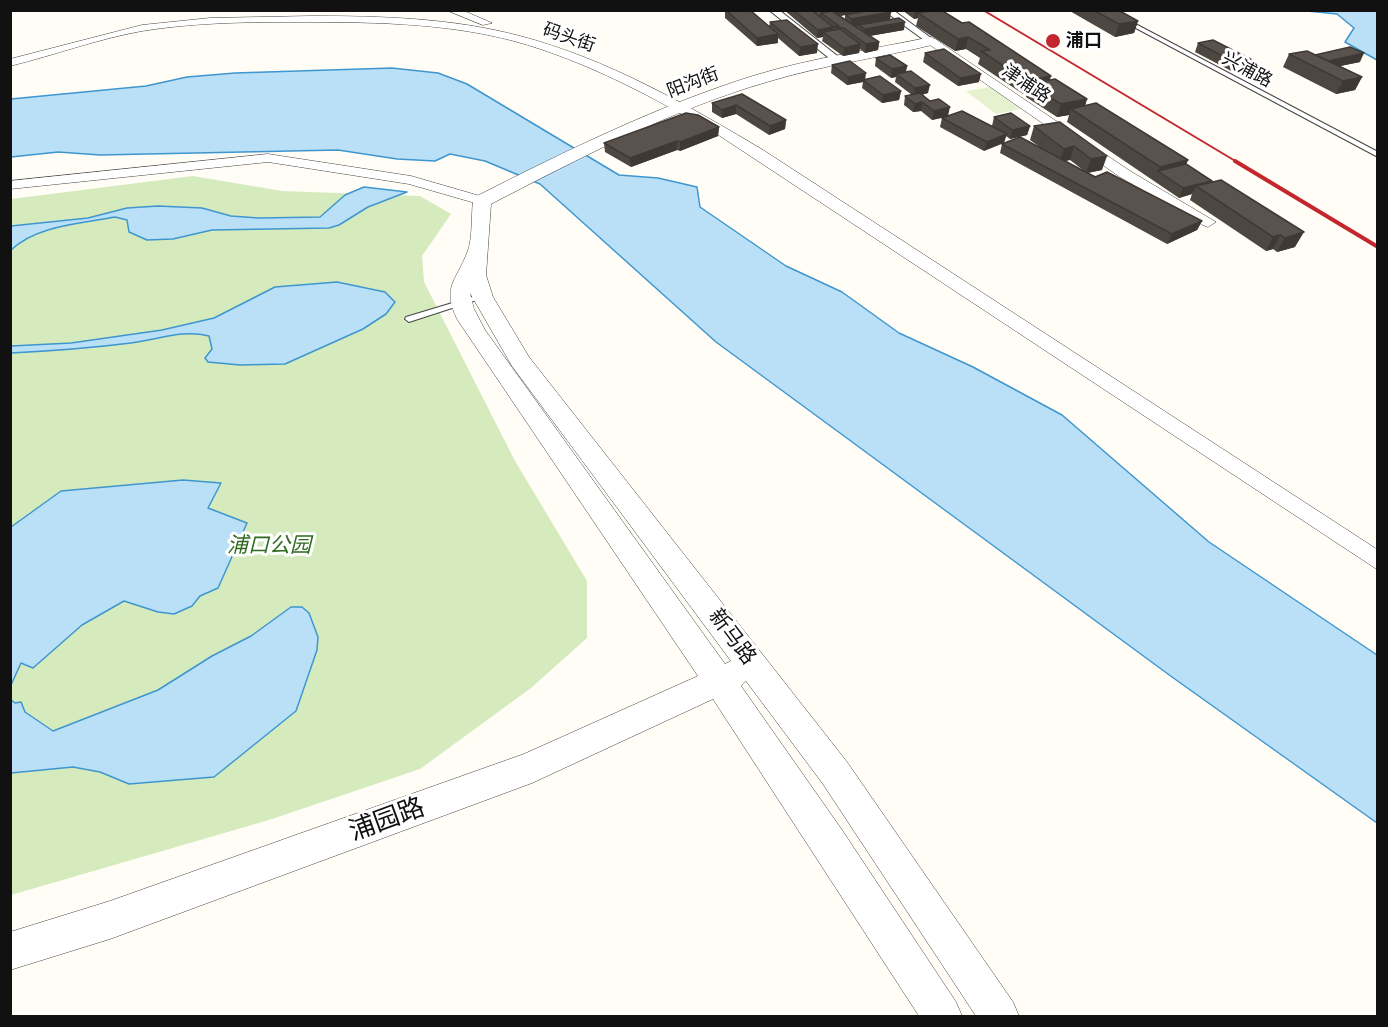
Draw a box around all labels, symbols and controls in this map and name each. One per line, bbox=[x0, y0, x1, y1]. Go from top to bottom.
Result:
street label: 码头街 bbox=[540, 19, 598, 57]
place label: 浦口 bbox=[1066, 30, 1102, 52]
marker: 浦口 bbox=[1044, 32, 1062, 50]
street label: 兴浦路 bbox=[1218, 48, 1276, 92]
street label: 津浦路 bbox=[998, 60, 1054, 108]
street label: 阳沟街 bbox=[664, 63, 722, 103]
park label: 浦口公园 bbox=[227, 533, 311, 559]
street label: 新马路 bbox=[703, 604, 761, 670]
street label: 浦园路 bbox=[345, 792, 429, 848]

